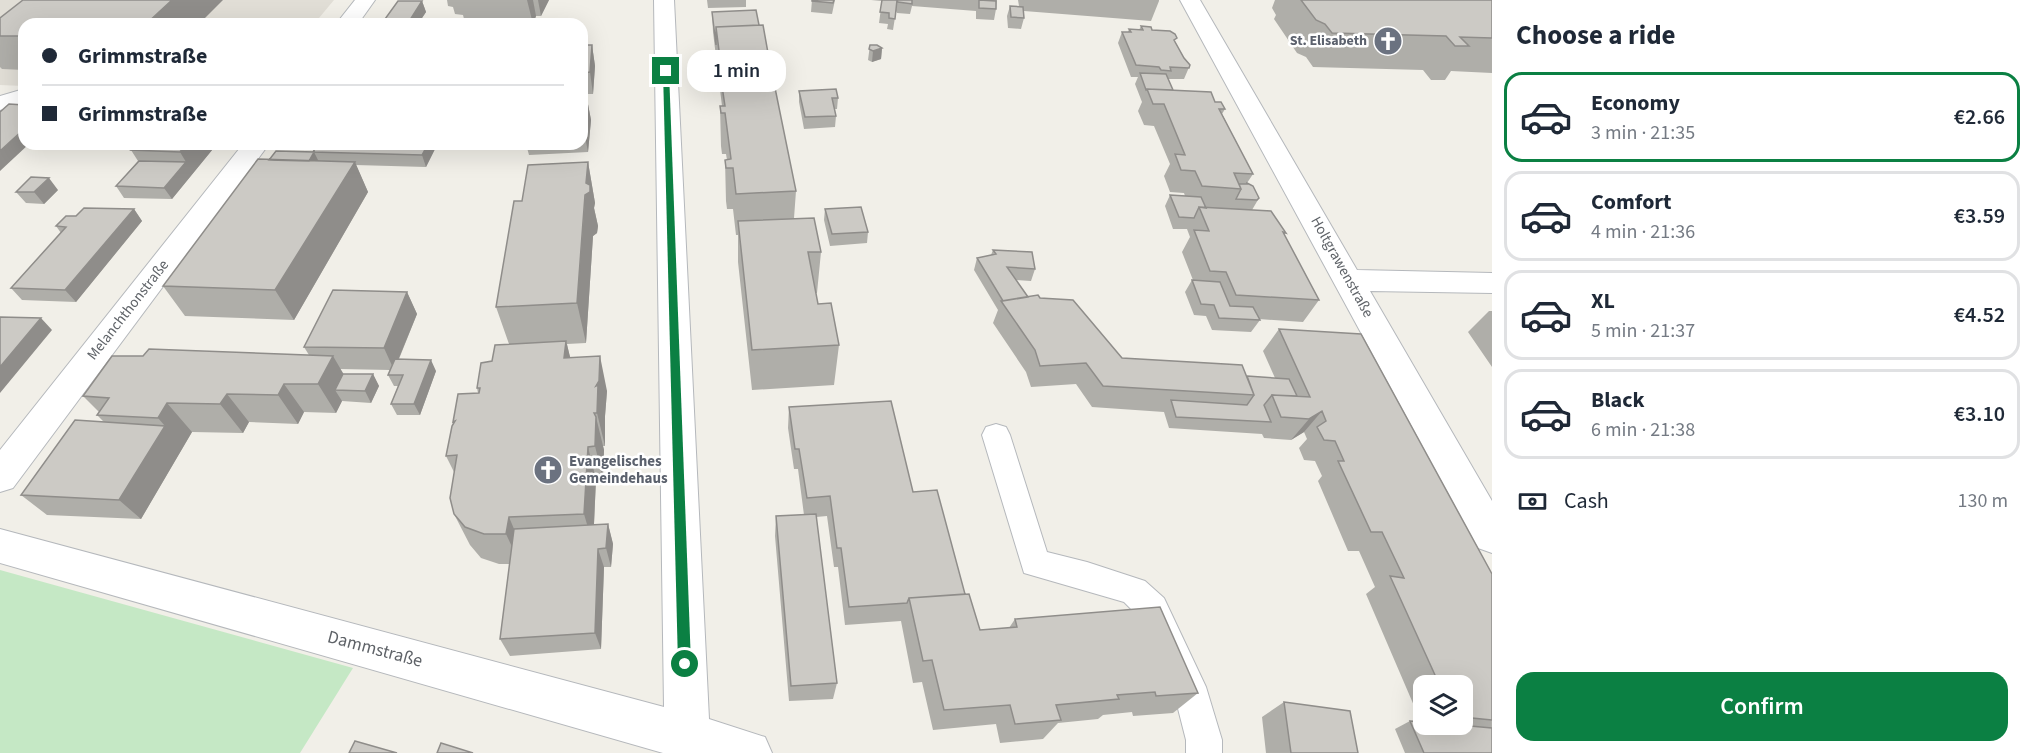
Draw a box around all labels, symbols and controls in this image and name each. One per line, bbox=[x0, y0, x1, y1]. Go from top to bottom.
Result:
text: Choose a ride bbox=[1516, 16, 1676, 55]
church icon: St. Elisabeth bbox=[1372, 25, 1404, 57]
place label: St. Elisabeth bbox=[1290, 31, 1367, 51]
text: Grimmstraße bbox=[78, 40, 207, 72]
callout: 1 min bbox=[687, 50, 786, 92]
route end bbox=[652, 57, 679, 84]
text: 1 min bbox=[713, 57, 760, 85]
text: Economy bbox=[1591, 87, 1680, 119]
icon: car bbox=[1519, 90, 1573, 144]
text: Grimmstraße bbox=[78, 98, 207, 130]
text: €2.66 bbox=[1954, 101, 2005, 133]
text: 3 min · 21:35 bbox=[1591, 119, 1695, 147]
text: Comfort bbox=[1591, 186, 1672, 218]
icon: car bbox=[1519, 189, 1573, 243]
text: €3.59 bbox=[1954, 200, 2005, 232]
street label: Holtgrawenstraße bbox=[1306, 213, 1378, 321]
text: 4 min · 21:36 bbox=[1591, 218, 1695, 246]
street label: Melanchthonstraße bbox=[82, 255, 174, 365]
text: XL bbox=[1591, 285, 1615, 317]
icon: car bbox=[1519, 288, 1573, 342]
text: €4.52 bbox=[1954, 299, 2005, 331]
text: 5 min · 21:37 bbox=[1591, 317, 1695, 345]
text: Black bbox=[1591, 384, 1645, 416]
icon: car bbox=[1519, 387, 1573, 441]
text: €3.10 bbox=[1954, 398, 2005, 430]
text: 6 min · 21:38 bbox=[1591, 416, 1695, 444]
place label: Evangelisches Gemeindehaus bbox=[569, 451, 668, 489]
church icon: Evangelisches Gemeindehaus bbox=[532, 454, 564, 486]
icon: cash bbox=[1516, 485, 1549, 518]
text: Cash bbox=[1564, 485, 1609, 517]
text: 130 m bbox=[1958, 487, 2008, 515]
street label: Dammstraße bbox=[325, 624, 425, 674]
route start bbox=[671, 650, 698, 677]
button: Confirm bbox=[1516, 672, 2008, 741]
map controls bbox=[1413, 675, 1473, 735]
button: layers bbox=[1413, 675, 1473, 735]

